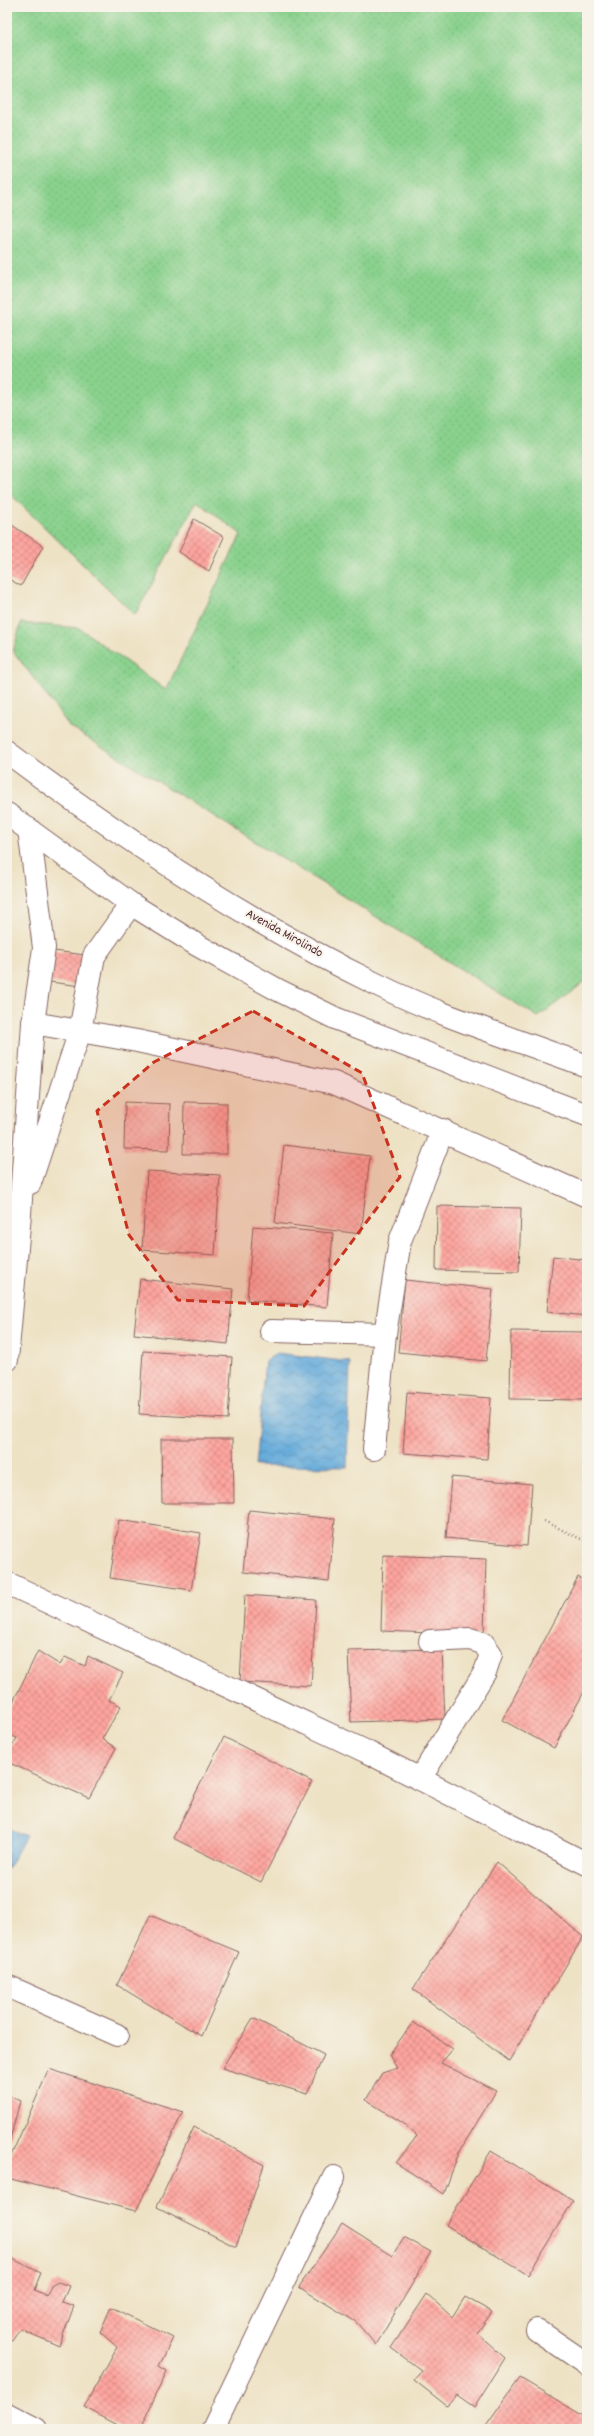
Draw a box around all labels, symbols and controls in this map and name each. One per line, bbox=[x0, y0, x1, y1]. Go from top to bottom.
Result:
street label: Avenida Mirolindo bbox=[242, 905, 326, 963]

